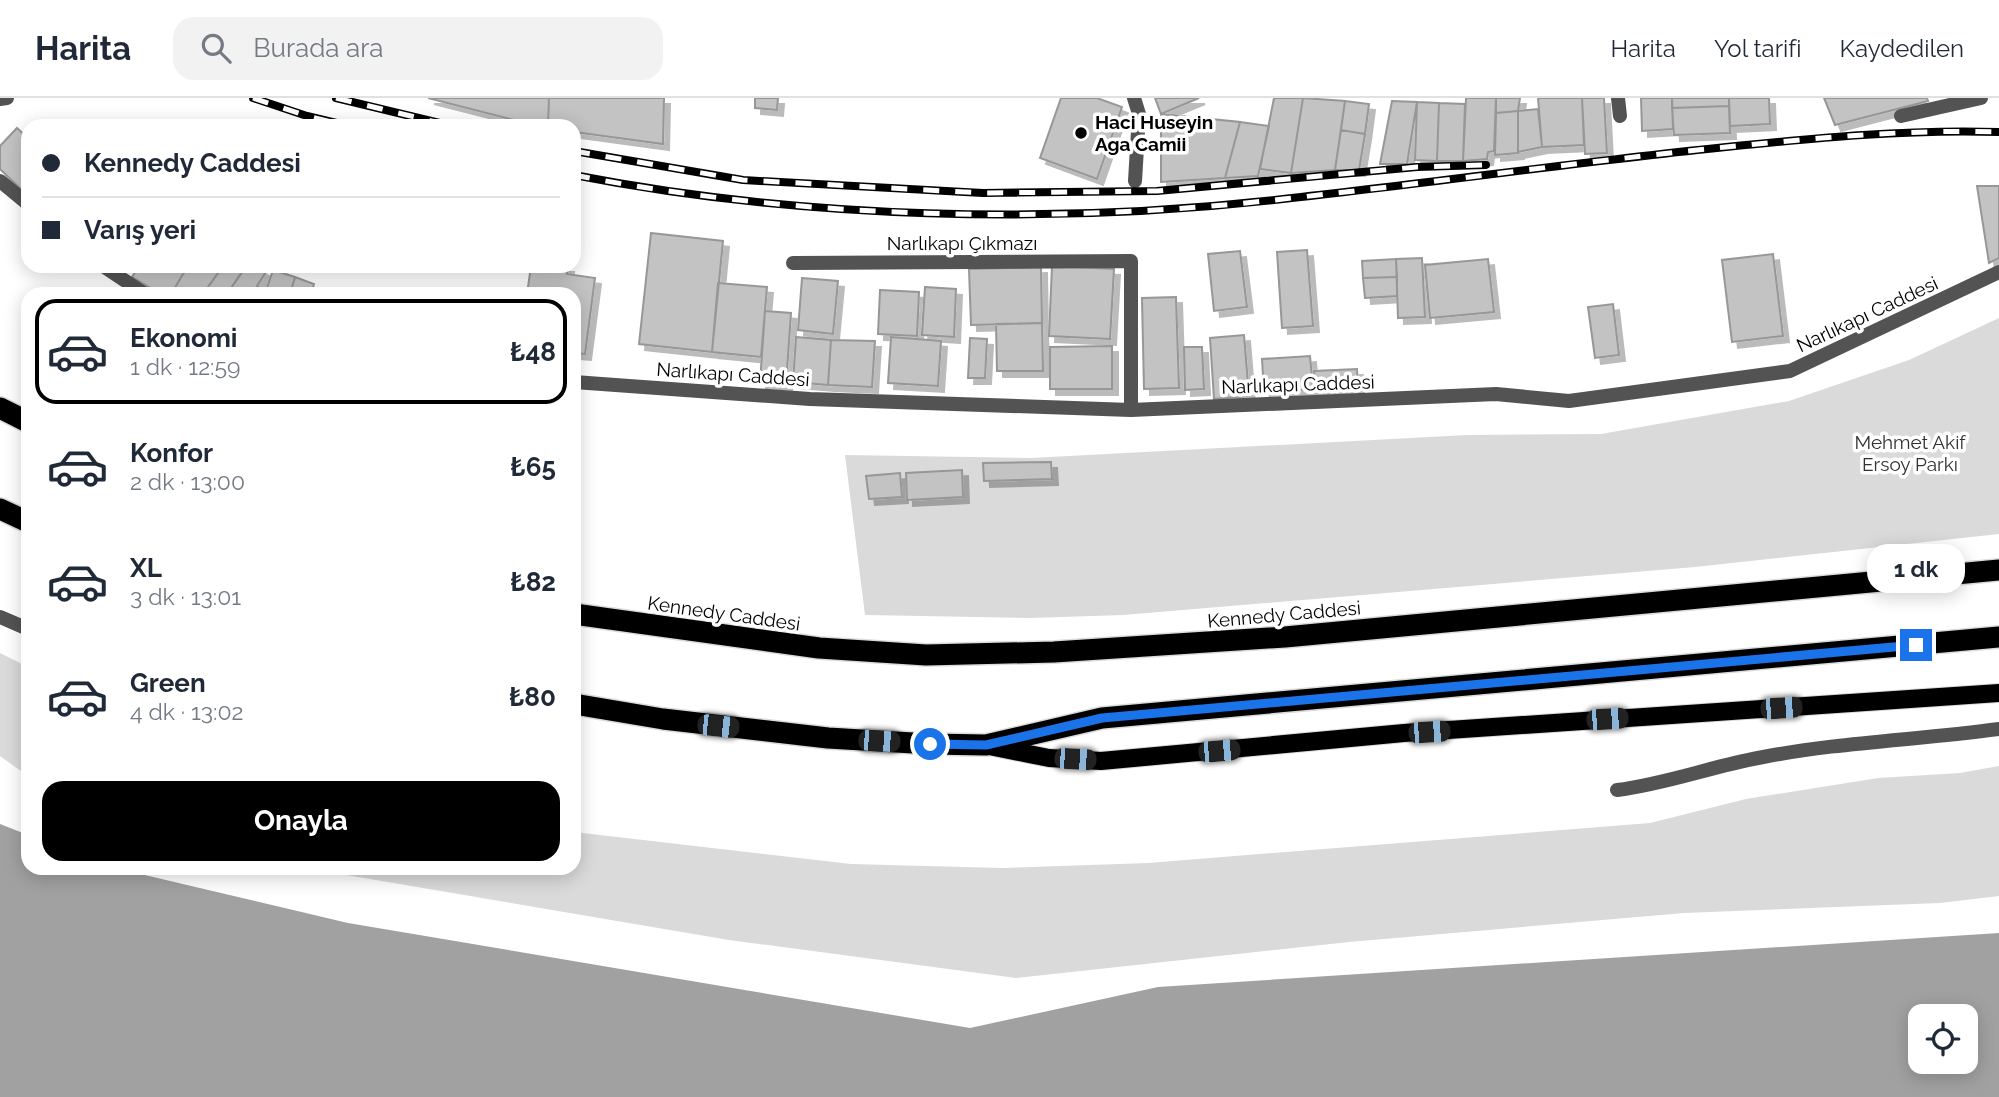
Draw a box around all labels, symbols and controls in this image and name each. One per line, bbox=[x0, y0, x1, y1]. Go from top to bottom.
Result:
search box bbox=[173, 17, 663, 80]
text: Harita bbox=[35, 29, 131, 68]
icon: search bbox=[197, 29, 235, 67]
text: Burada ara bbox=[253, 33, 384, 63]
text: Harita bbox=[1610, 34, 1676, 63]
text: Yol tarifi bbox=[1714, 34, 1802, 63]
text: Kaydedilen bbox=[1840, 34, 1964, 63]
place label: Haci Huseyin Aga Camii bbox=[1095, 111, 1213, 155]
marker: Haci Huseyin Aga Camii bbox=[1073, 125, 1089, 141]
text: Kennedy Caddesi bbox=[84, 148, 301, 178]
text: Varış yeri bbox=[84, 215, 196, 245]
street label: Narlıkapı Çıkmazı bbox=[887, 232, 1037, 254]
street label: Narlıkapı Caddesi bbox=[1793, 272, 1941, 356]
icon: car bbox=[46, 320, 109, 383]
text: Ekonomi bbox=[130, 323, 238, 353]
text: ₺48 bbox=[510, 337, 556, 367]
text: 1 dk · 12:59 bbox=[130, 353, 240, 380]
street label: Narlıkapı Caddesi bbox=[656, 358, 810, 390]
street label: Narlıkapı Caddesi bbox=[1221, 370, 1375, 398]
park label: Mehmet Akif Ersoy Parkı bbox=[1854, 431, 1966, 475]
icon: car bbox=[46, 435, 109, 498]
text: Konfor bbox=[130, 438, 213, 468]
text: ₺65 bbox=[510, 452, 556, 482]
text: 2 dk · 13:00 bbox=[130, 468, 245, 495]
callout: 1 dk bbox=[1867, 544, 1965, 592]
icon: car bbox=[46, 550, 109, 613]
text: XL bbox=[130, 553, 162, 583]
text: 1 dk bbox=[1894, 555, 1938, 582]
text: ₺82 bbox=[510, 567, 556, 597]
text: 3 dk · 13:01 bbox=[130, 583, 241, 610]
street label: Kennedy Caddesi bbox=[646, 591, 802, 635]
street label: Kennedy Caddesi bbox=[1206, 596, 1362, 632]
route end bbox=[1900, 629, 1932, 661]
icon: car bbox=[46, 665, 109, 728]
text: Green bbox=[130, 668, 206, 698]
text: ₺80 bbox=[509, 682, 556, 712]
car bbox=[1760, 696, 1803, 720]
text: 4 dk · 13:02 bbox=[130, 698, 244, 725]
car bbox=[1586, 707, 1629, 731]
car bbox=[697, 713, 740, 739]
car bbox=[1408, 720, 1451, 744]
route start bbox=[914, 728, 946, 760]
car bbox=[858, 729, 901, 753]
car bbox=[1198, 739, 1241, 763]
car bbox=[1054, 747, 1097, 771]
button: Onayla bbox=[42, 781, 560, 861]
map controls bbox=[1908, 1004, 1978, 1074]
button: locate bbox=[1908, 1004, 1978, 1074]

